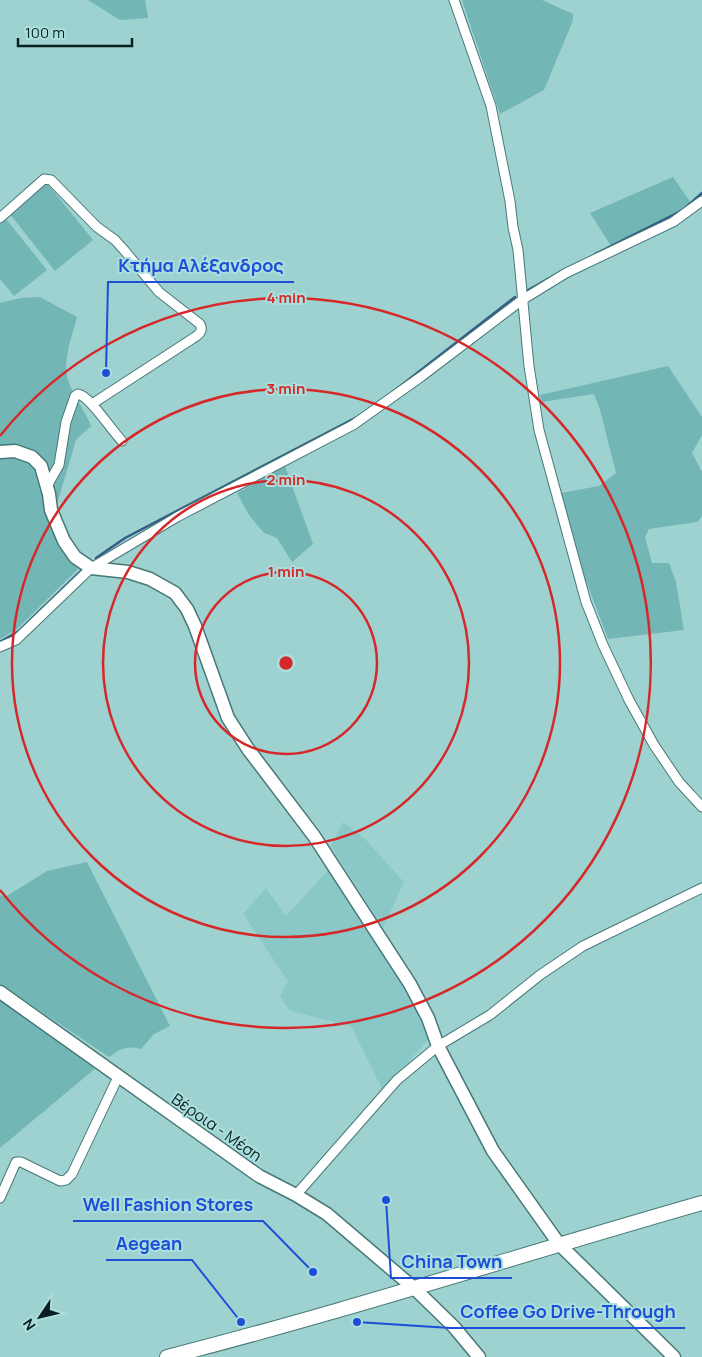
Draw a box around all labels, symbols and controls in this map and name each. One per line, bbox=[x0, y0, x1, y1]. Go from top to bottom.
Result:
scale bar bbox=[18, 15, 131, 47]
text: 100 m bbox=[25, 22, 65, 43]
callout: Κτήμα Αλέξανδρος bbox=[108, 249, 294, 282]
text: Κτήμα Αλέξανδρος bbox=[118, 253, 284, 277]
text: 4 min bbox=[266, 287, 306, 308]
text: 3 min bbox=[267, 378, 305, 399]
text: 2 min bbox=[266, 469, 306, 490]
text: 1 min bbox=[268, 561, 304, 582]
centre of rings bbox=[277, 654, 295, 672]
street label: Βέροια - Μέση bbox=[168, 1088, 266, 1166]
callout: Well Fashion Stores bbox=[73, 1188, 263, 1221]
text: Well Fashion Stores bbox=[83, 1192, 253, 1216]
callout: Aegean bbox=[106, 1227, 192, 1260]
text: Aegean bbox=[116, 1231, 182, 1255]
callout: China Town bbox=[391, 1245, 512, 1278]
text: China Town bbox=[402, 1249, 502, 1273]
north arrow bbox=[15, 1292, 65, 1342]
callout: Coffee Go Drive-Through bbox=[450, 1295, 685, 1328]
text: Coffee Go Drive-Through bbox=[460, 1299, 676, 1323]
text: N bbox=[18, 1315, 40, 1334]

